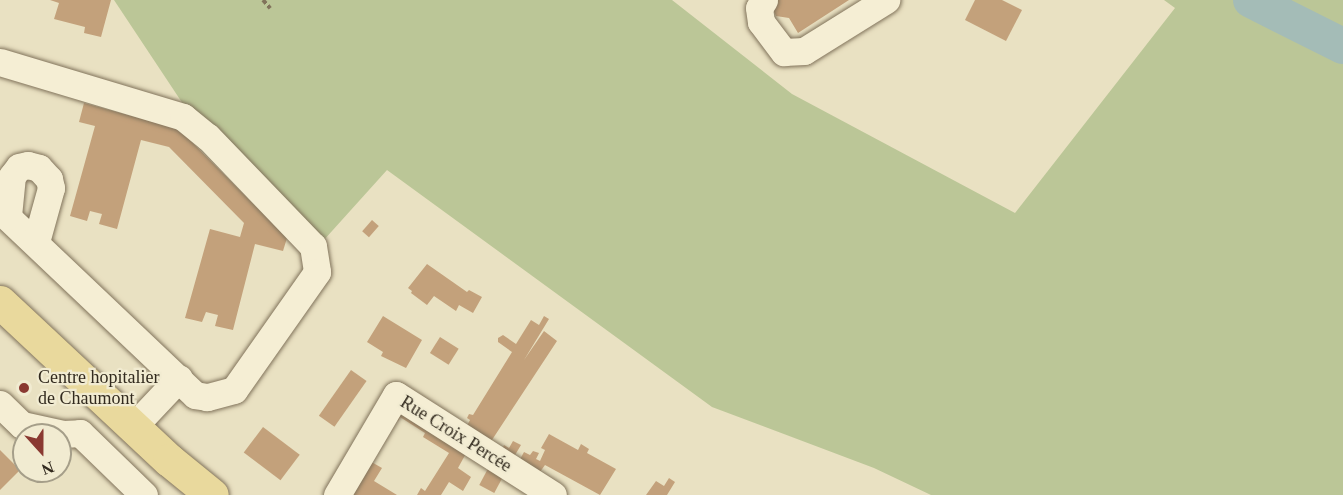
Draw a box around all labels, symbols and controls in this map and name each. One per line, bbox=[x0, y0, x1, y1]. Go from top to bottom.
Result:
place label: Centre hopitalier de Chaumont bbox=[38, 367, 159, 410]
marker: Centre hopitalier de Chaumont bbox=[15, 379, 33, 397]
street label: Rue Croix Percée bbox=[396, 391, 516, 477]
north arrow bbox=[12, 423, 72, 483]
text: N bbox=[39, 458, 56, 478]

